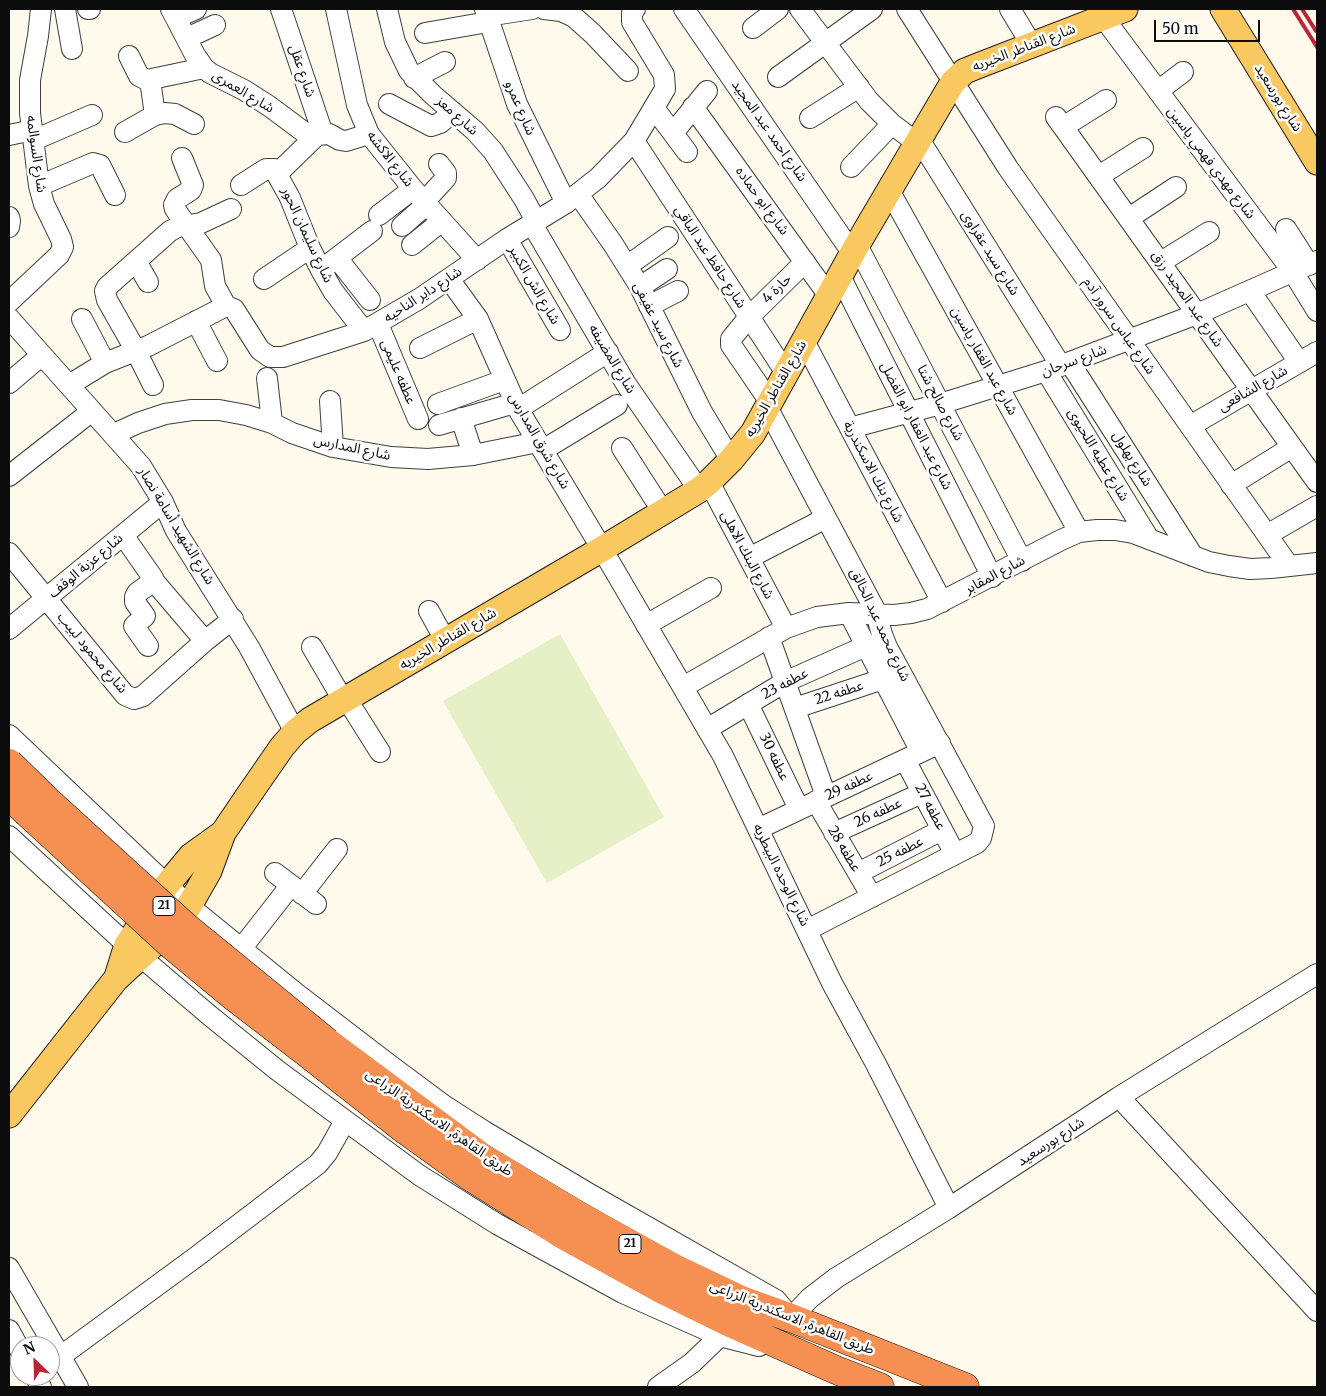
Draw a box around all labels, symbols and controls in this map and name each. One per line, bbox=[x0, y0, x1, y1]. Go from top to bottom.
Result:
scale bar bbox=[1156, 10, 1262, 42]
text: 50 m bbox=[1162, 19, 1199, 38]
street label: شارع القناطر الخيريه bbox=[970, 21, 1078, 75]
street label: شارع عقل bbox=[285, 42, 319, 100]
street label: شارع بورسعيد bbox=[1251, 61, 1305, 135]
street label: شارع العمرى bbox=[209, 67, 277, 117]
street label: شارع احمد عبد المجيد bbox=[728, 77, 810, 185]
street label: شارع عمرو bbox=[501, 78, 539, 138]
street label: شارع معز bbox=[433, 93, 481, 139]
street label: شارع مهدي فهمي ياسين bbox=[1163, 104, 1259, 222]
street label: شارع السوالمه bbox=[22, 114, 50, 194]
street label: شارع الاكشه bbox=[363, 128, 417, 190]
street label: شارع ابو حماده bbox=[732, 164, 792, 238]
street label: شارع سليمان الحور bbox=[277, 184, 337, 286]
street label: شارع حافظ عبد الباقي bbox=[671, 202, 749, 312]
street label: شارع سيد عقراوى bbox=[957, 207, 1023, 299]
street label: شارع الش الكبير bbox=[505, 243, 563, 327]
street label: شارع عبد المجيد رزق bbox=[1147, 248, 1227, 350]
street label: شارع داير الناحيه bbox=[381, 264, 465, 326]
street label: حارة 4 bbox=[759, 271, 795, 307]
street label: شارع عباس سرور آدم bbox=[1079, 274, 1159, 378]
street label: شارع سيد عفيفى bbox=[629, 279, 687, 371]
street label: شارع عبد الغفار ياسين bbox=[947, 304, 1021, 418]
street label: شارع المضيفه bbox=[585, 321, 639, 397]
street label: عطفه عليمى bbox=[377, 337, 419, 407]
street label: شارع القناطر الخيريه bbox=[741, 338, 811, 440]
street label: شارع سرحان bbox=[1039, 341, 1109, 381]
street label: شارع عبد الغفار ابو الفضل bbox=[876, 359, 956, 493]
street label: شارع صالح شتا bbox=[913, 362, 967, 444]
street label: شارع الشافعى bbox=[1215, 362, 1291, 416]
street label: شارع شرق المدارس bbox=[505, 390, 573, 492]
street label: شارع عطيه اللحيوى bbox=[1064, 405, 1132, 505]
street label: شارع بنك الاسكندرية bbox=[839, 418, 907, 526]
street label: شارع بهلول bbox=[1108, 428, 1156, 490]
street label: شارع المدارس bbox=[312, 432, 392, 464]
street label: شارع الشهيد أسامة نصار bbox=[134, 464, 218, 588]
street label: شارع البنك الاهلى bbox=[717, 508, 777, 602]
street label: شارع عزبة الوقف bbox=[45, 530, 127, 602]
street label: شارع المقابر bbox=[962, 552, 1028, 598]
street label: شارع محمد عبد الخالق bbox=[846, 566, 914, 684]
street label: شارع القناطر الخيريه bbox=[397, 604, 499, 674]
street label: شارع محمود لبيب bbox=[53, 609, 131, 697]
street label: عطفه 23 bbox=[759, 665, 811, 703]
street label: عطفه 22 bbox=[812, 677, 866, 709]
street label: عطفه 30 bbox=[755, 730, 793, 784]
street label: عطفه 29 bbox=[823, 768, 875, 804]
street label: عطفه 27 bbox=[911, 781, 949, 833]
street label: عطفه 26 bbox=[852, 795, 904, 831]
street label: شارع الوحده البيطريه bbox=[749, 821, 813, 929]
street label: عطفه 28 bbox=[824, 823, 864, 875]
street label: عطفه 25 bbox=[874, 833, 926, 871]
road number: 21 bbox=[153, 896, 175, 916]
street label: طريق القاهرة, الاسكندرية الزراعى bbox=[362, 1066, 516, 1180]
street label: شارع بورسعيد bbox=[1014, 1114, 1088, 1170]
road number: 21 bbox=[619, 1234, 641, 1254]
street label: طريق القاهرة, الاسكندرية الزراعى bbox=[707, 1277, 877, 1359]
north arrow bbox=[10, 1336, 60, 1386]
text: N bbox=[21, 1338, 38, 1359]

